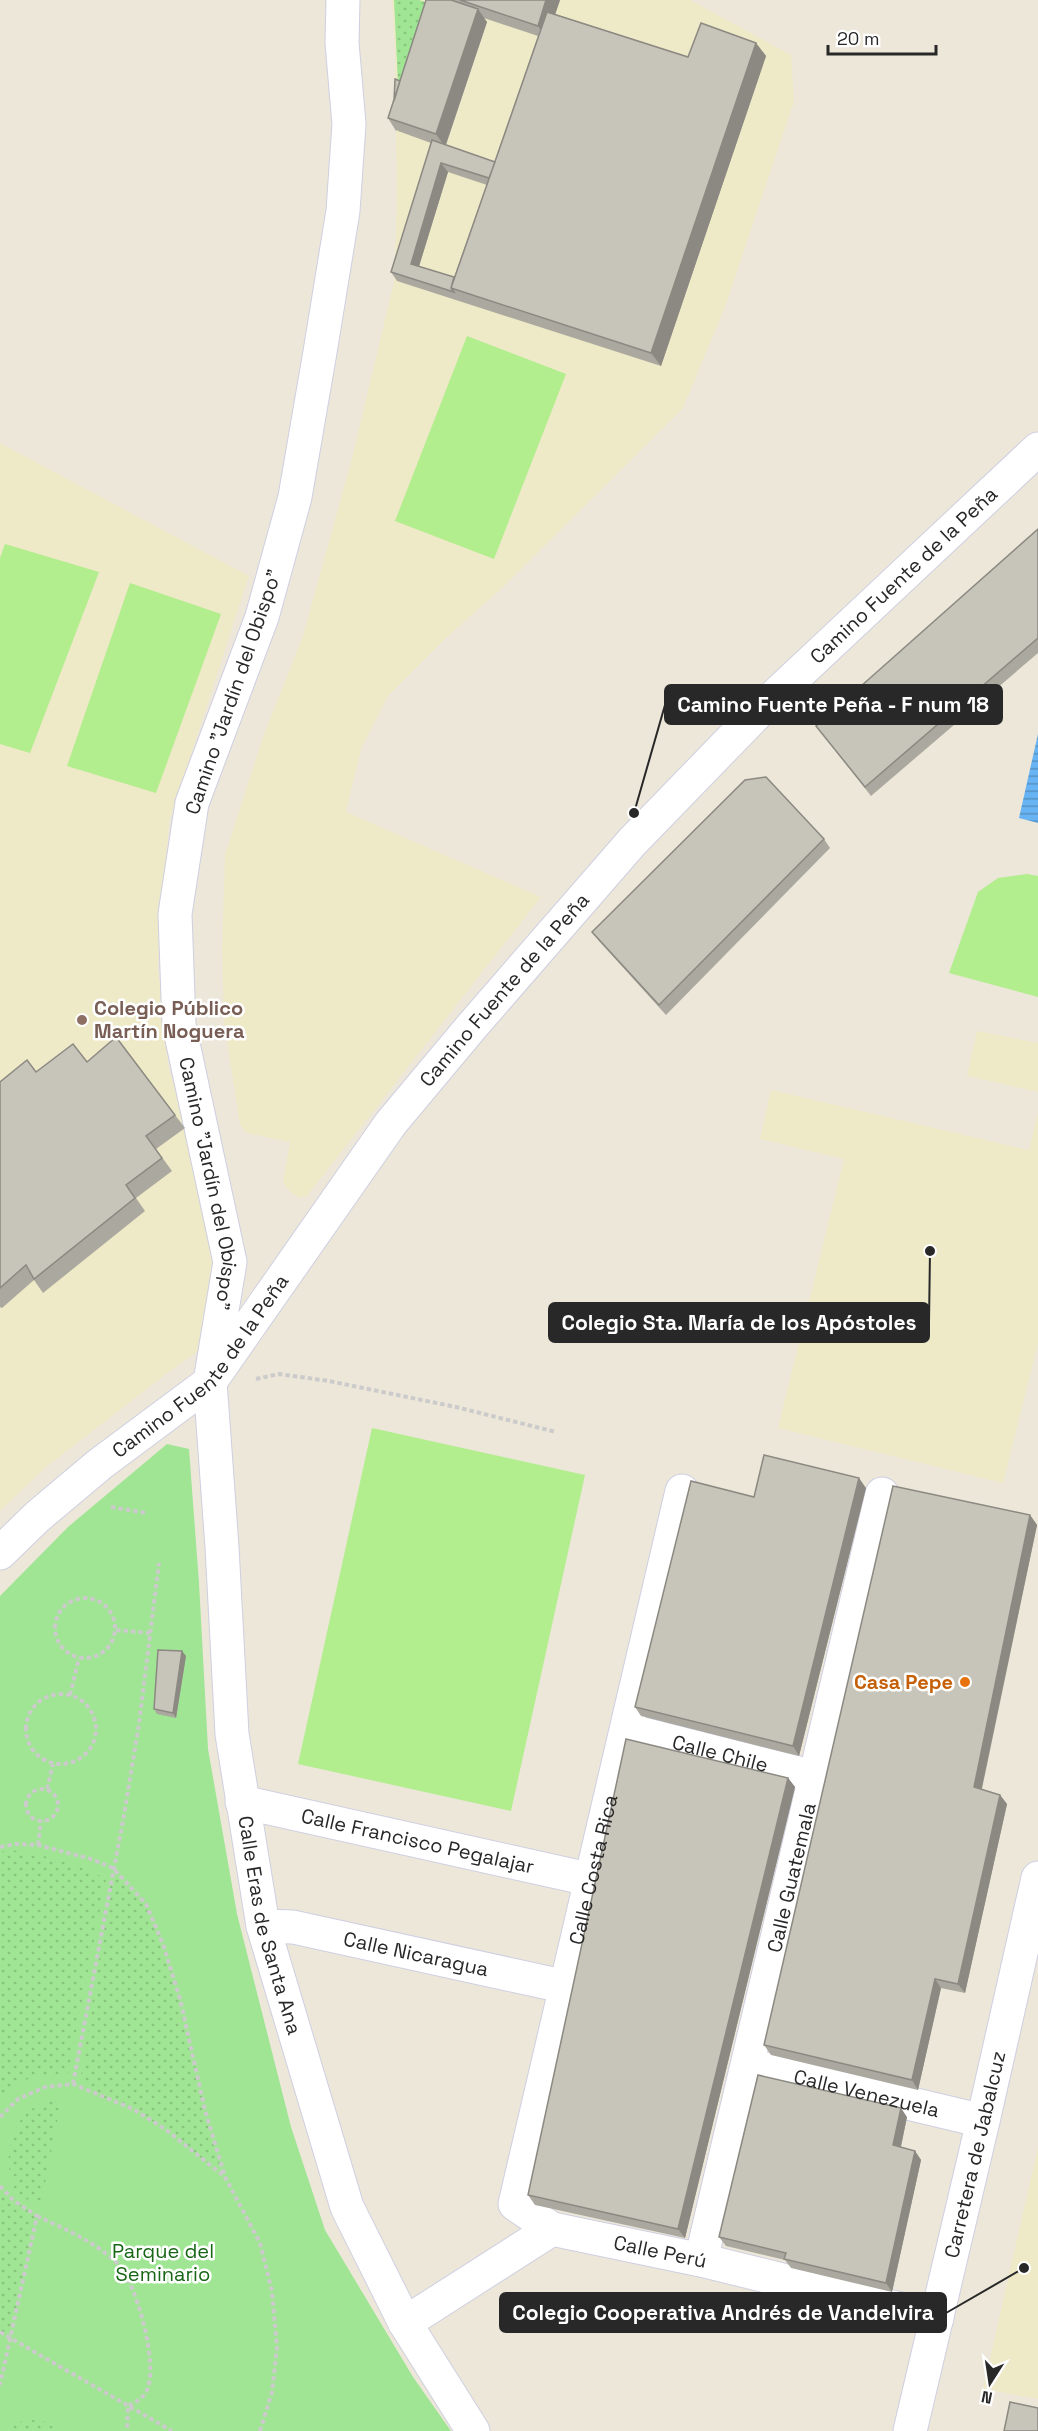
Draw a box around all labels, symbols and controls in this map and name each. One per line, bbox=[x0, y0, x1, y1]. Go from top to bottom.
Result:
scale bar bbox=[828, 18, 936, 56]
text: 20 m bbox=[837, 27, 880, 50]
street label: Camino Fuente de la Peña bbox=[804, 481, 1003, 669]
street label: Camino "Jardín del Obispo" bbox=[179, 566, 287, 818]
callout: Camino Fuente Peña - F num 18 bbox=[665, 685, 1002, 724]
text: Camino Fuente Peña - F num 18 bbox=[677, 691, 989, 718]
street label: Camino Fuente de la Peña bbox=[414, 887, 595, 1092]
place label: Colegio Público Martín Noguera bbox=[94, 995, 245, 1044]
marker: Colegio Público Martín Noguera bbox=[75, 1013, 89, 1027]
street label: Camino "Jardín del Obispo" bbox=[173, 1055, 243, 1312]
street label: Camino Fuente de la Peña bbox=[107, 1269, 294, 1464]
callout: Colegio Sta. María de los Apóstoles bbox=[549, 1303, 929, 1342]
text: Colegio Sta. María de los Apóstoles bbox=[561, 1309, 917, 1336]
place label: Casa Pepe bbox=[854, 1669, 953, 1695]
marker: Casa Pepe bbox=[958, 1675, 972, 1689]
street label: Calle Chile bbox=[669, 1729, 771, 1778]
street label: Calle Costa Rica bbox=[563, 1792, 623, 1947]
street label: Calle Guatemala bbox=[761, 1800, 822, 1955]
street label: Calle Francisco Pegalajar bbox=[299, 1803, 537, 1880]
street label: Calle Eras de Santa Ana bbox=[232, 1814, 308, 2038]
street label: Calle Nicaragua bbox=[341, 1925, 491, 1982]
street label: Carretera de Jabalcuz bbox=[938, 2048, 1011, 2261]
street label: Calle Venezuela bbox=[791, 2063, 942, 2123]
street label: Calle Perú bbox=[611, 2229, 709, 2274]
park label: Parque del Seminario bbox=[112, 2238, 214, 2287]
callout: Colegio Cooperativa Andrés de Vandelvira bbox=[500, 2293, 946, 2332]
text: Colegio Cooperativa Andrés de Vandelvira bbox=[512, 2299, 934, 2326]
north arrow bbox=[960, 2353, 1020, 2413]
text: N bbox=[980, 2386, 994, 2409]

